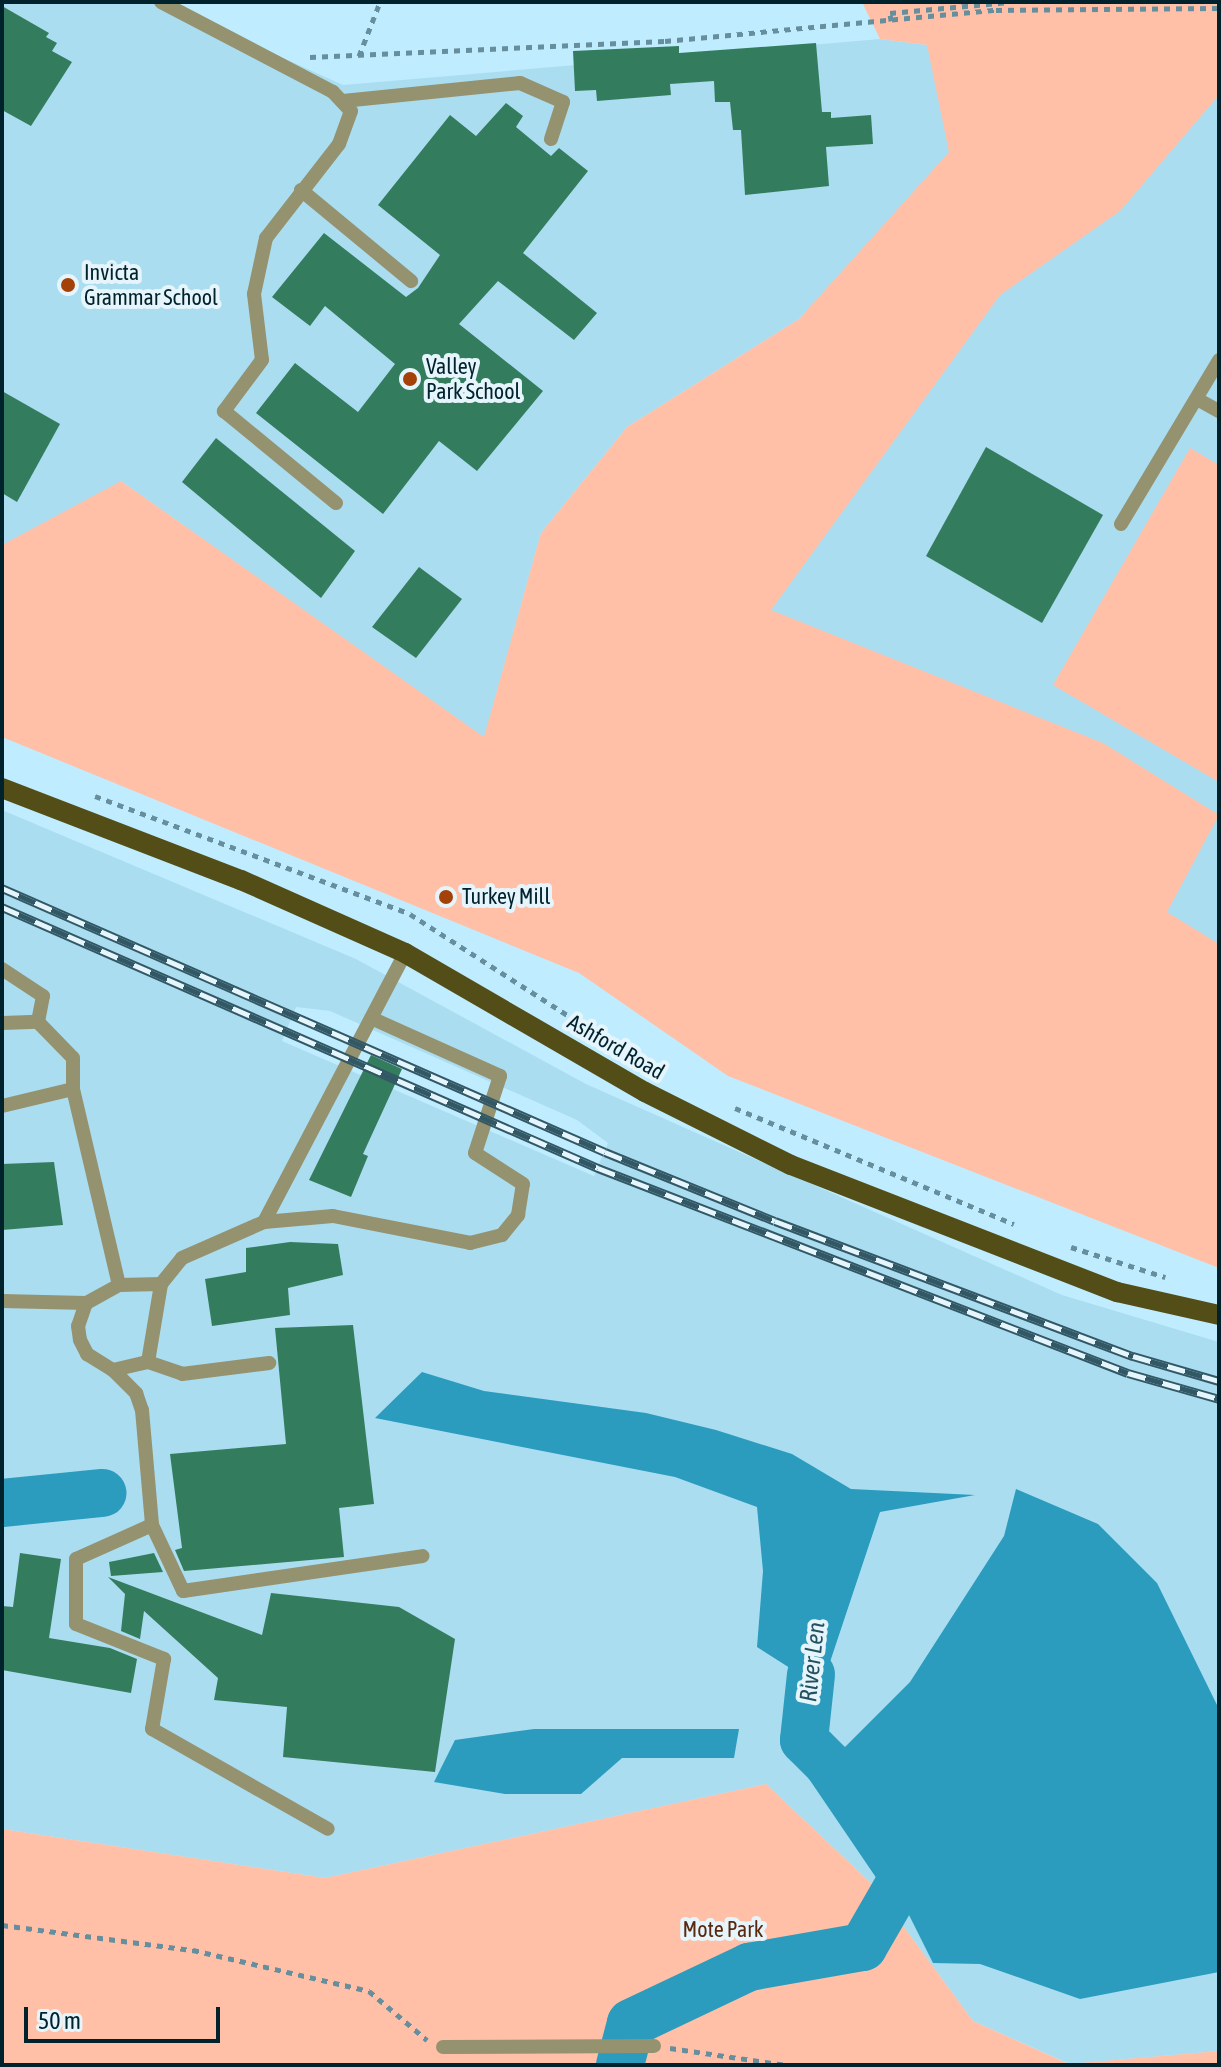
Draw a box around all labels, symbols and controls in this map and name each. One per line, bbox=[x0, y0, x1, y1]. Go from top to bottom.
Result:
place label: Invicta Grammar School bbox=[84, 259, 218, 310]
marker: Invicta Grammar School bbox=[59, 276, 77, 294]
place label: Valley Park School bbox=[426, 353, 520, 404]
marker: Valley Park School bbox=[401, 370, 419, 388]
place label: Turkey Mill bbox=[462, 884, 550, 910]
marker: Turkey Mill bbox=[437, 888, 455, 906]
street label: Ashford Road bbox=[563, 1009, 669, 1085]
water label: River Len bbox=[793, 1621, 831, 1703]
park label: Mote Park bbox=[683, 1917, 763, 1943]
scale bar bbox=[28, 1991, 224, 2041]
text: 50 m bbox=[38, 2007, 81, 2034]

